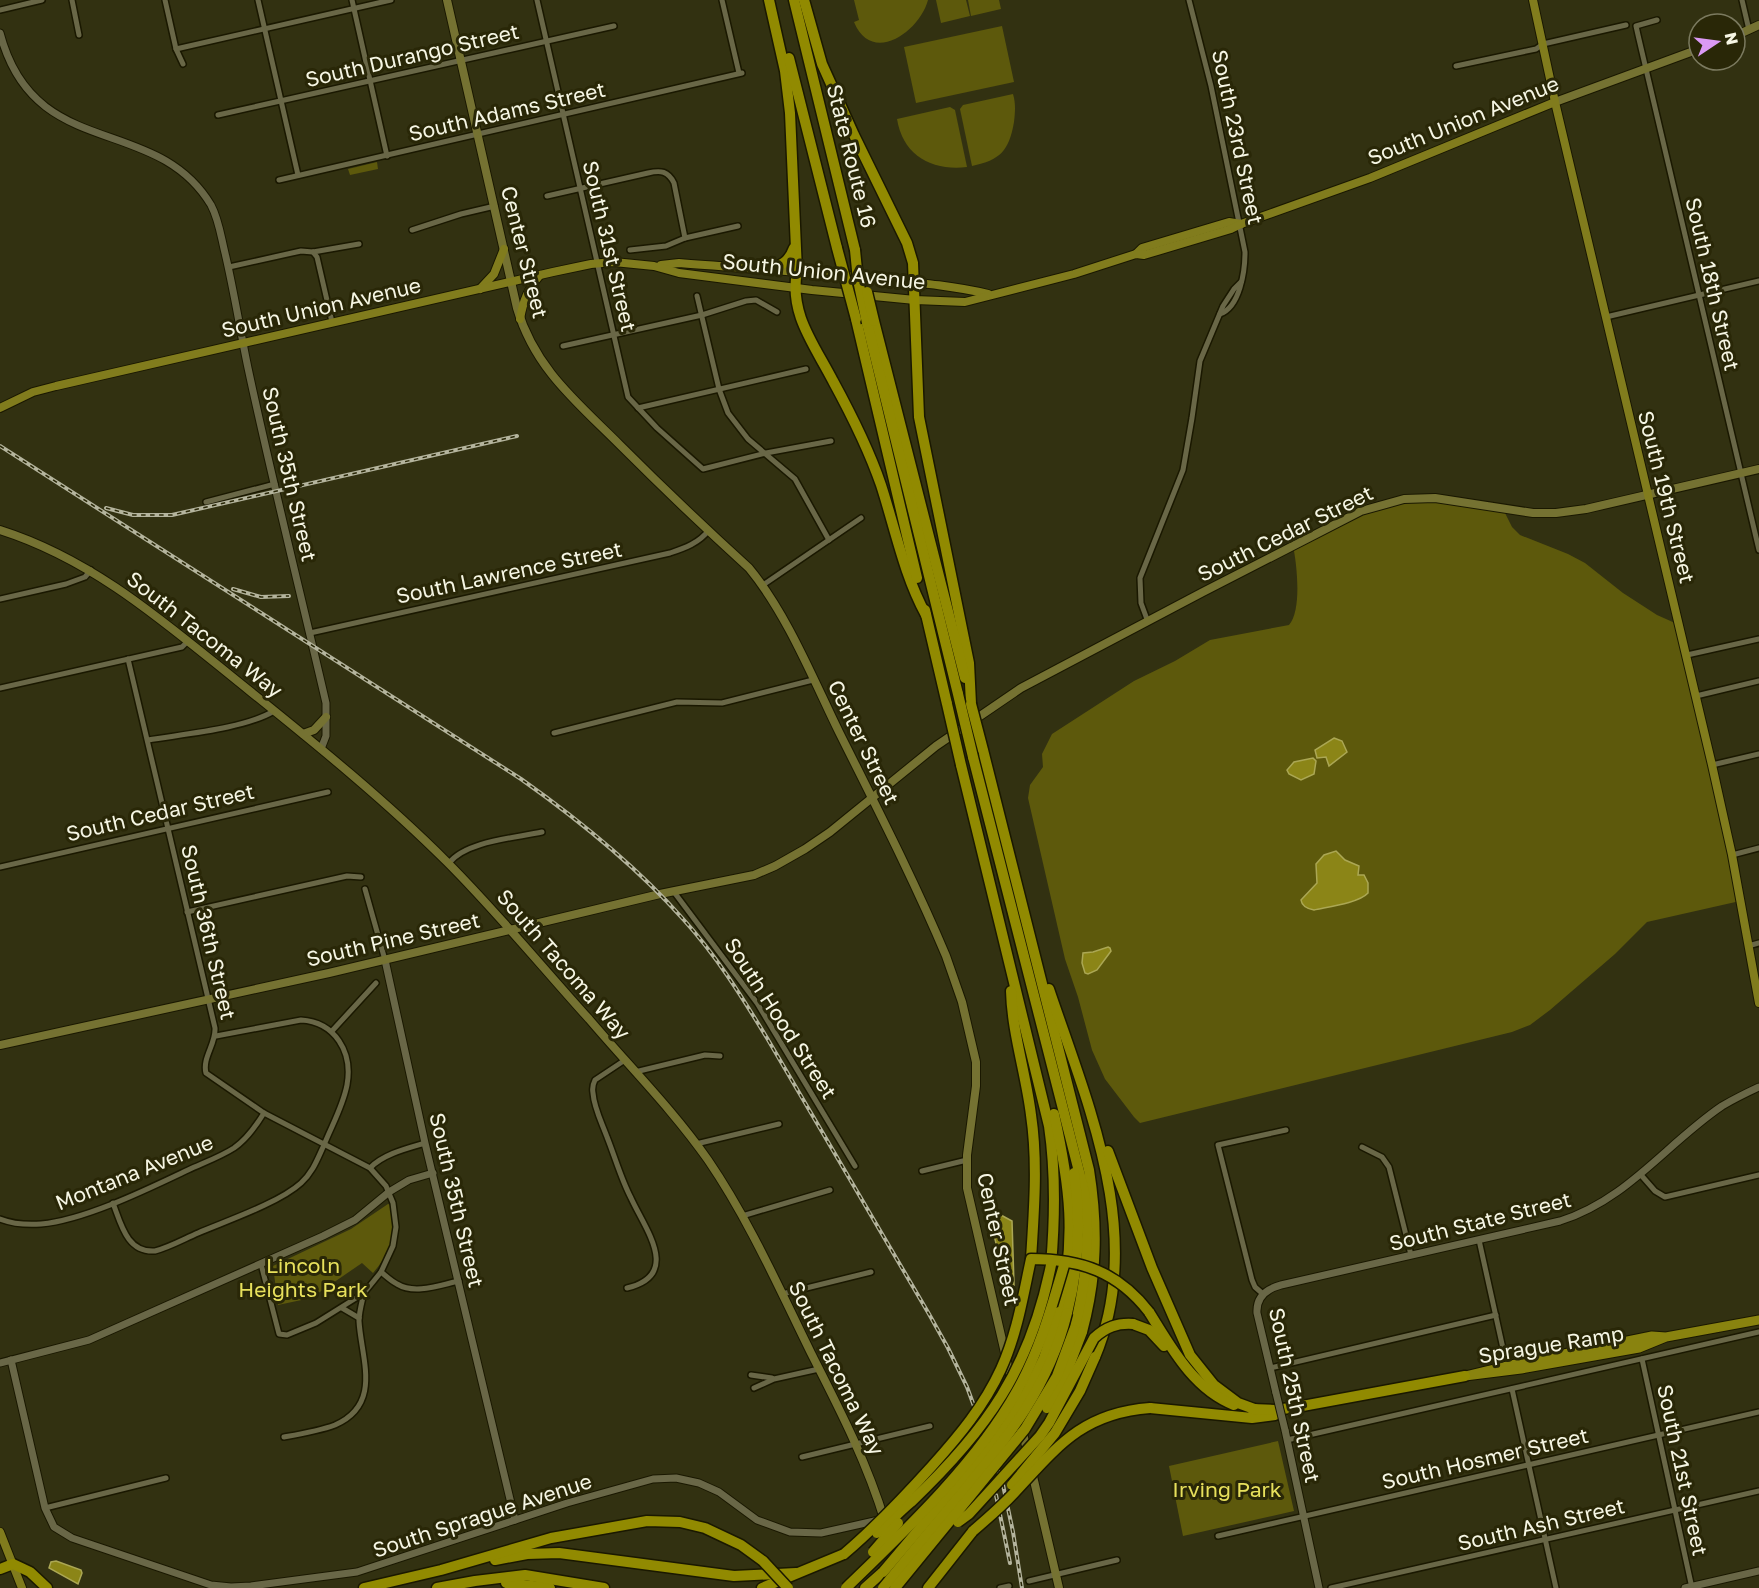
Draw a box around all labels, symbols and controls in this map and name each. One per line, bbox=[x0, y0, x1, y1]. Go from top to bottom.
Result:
north arrow bbox=[1687, 12, 1747, 72]
street label: South Durango Street bbox=[303, 18, 521, 92]
text: N bbox=[1721, 30, 1743, 47]
street label: South 23rd Street bbox=[1207, 47, 1269, 227]
street label: South Union Avenue bbox=[1364, 70, 1562, 170]
street label: South Adams Street bbox=[406, 76, 608, 146]
street label: State Route 16 bbox=[822, 82, 882, 230]
street label: South 31st Street bbox=[578, 158, 642, 334]
street label: Center Street bbox=[496, 183, 554, 321]
street label: South 18th Street bbox=[1680, 195, 1746, 373]
street label: South Union Avenue bbox=[721, 247, 927, 295]
street label: South Union Avenue bbox=[219, 271, 423, 343]
street label: South 35th Street bbox=[257, 384, 323, 564]
street label: South 19th Street bbox=[1633, 408, 1701, 586]
street label: South Cedar Street bbox=[1193, 479, 1377, 587]
street label: South Lawrence Street bbox=[394, 535, 624, 609]
street label: South Tacoma Way bbox=[122, 565, 288, 703]
street label: Center Street bbox=[823, 675, 905, 809]
street label: South Cedar Street bbox=[63, 778, 257, 846]
street label: South 36th Street bbox=[176, 842, 242, 1022]
street label: South Tacoma Way bbox=[492, 884, 636, 1045]
street label: South Pine Street bbox=[304, 906, 482, 972]
street label: South Hood Street bbox=[719, 933, 843, 1103]
street label: South 35th Street bbox=[424, 1110, 490, 1290]
street label: Montana Avenue bbox=[51, 1129, 217, 1215]
street label: Center Street bbox=[972, 1170, 1026, 1308]
street label: South State Street bbox=[1386, 1186, 1574, 1256]
park label: Lincoln Heights Park bbox=[238, 1252, 368, 1302]
street label: South Tacoma Way bbox=[784, 1277, 891, 1460]
street label: South 25th Street bbox=[1264, 1305, 1326, 1485]
street label: Sprague Ramp bbox=[1477, 1320, 1625, 1368]
street label: South 21st Street bbox=[1652, 1382, 1714, 1558]
street label: South Hosmer Street bbox=[1379, 1422, 1591, 1494]
street label: South Sprague Avenue bbox=[369, 1467, 595, 1563]
park label: Irving Park bbox=[1172, 1476, 1282, 1502]
street label: South Ash Street bbox=[1455, 1492, 1627, 1556]

